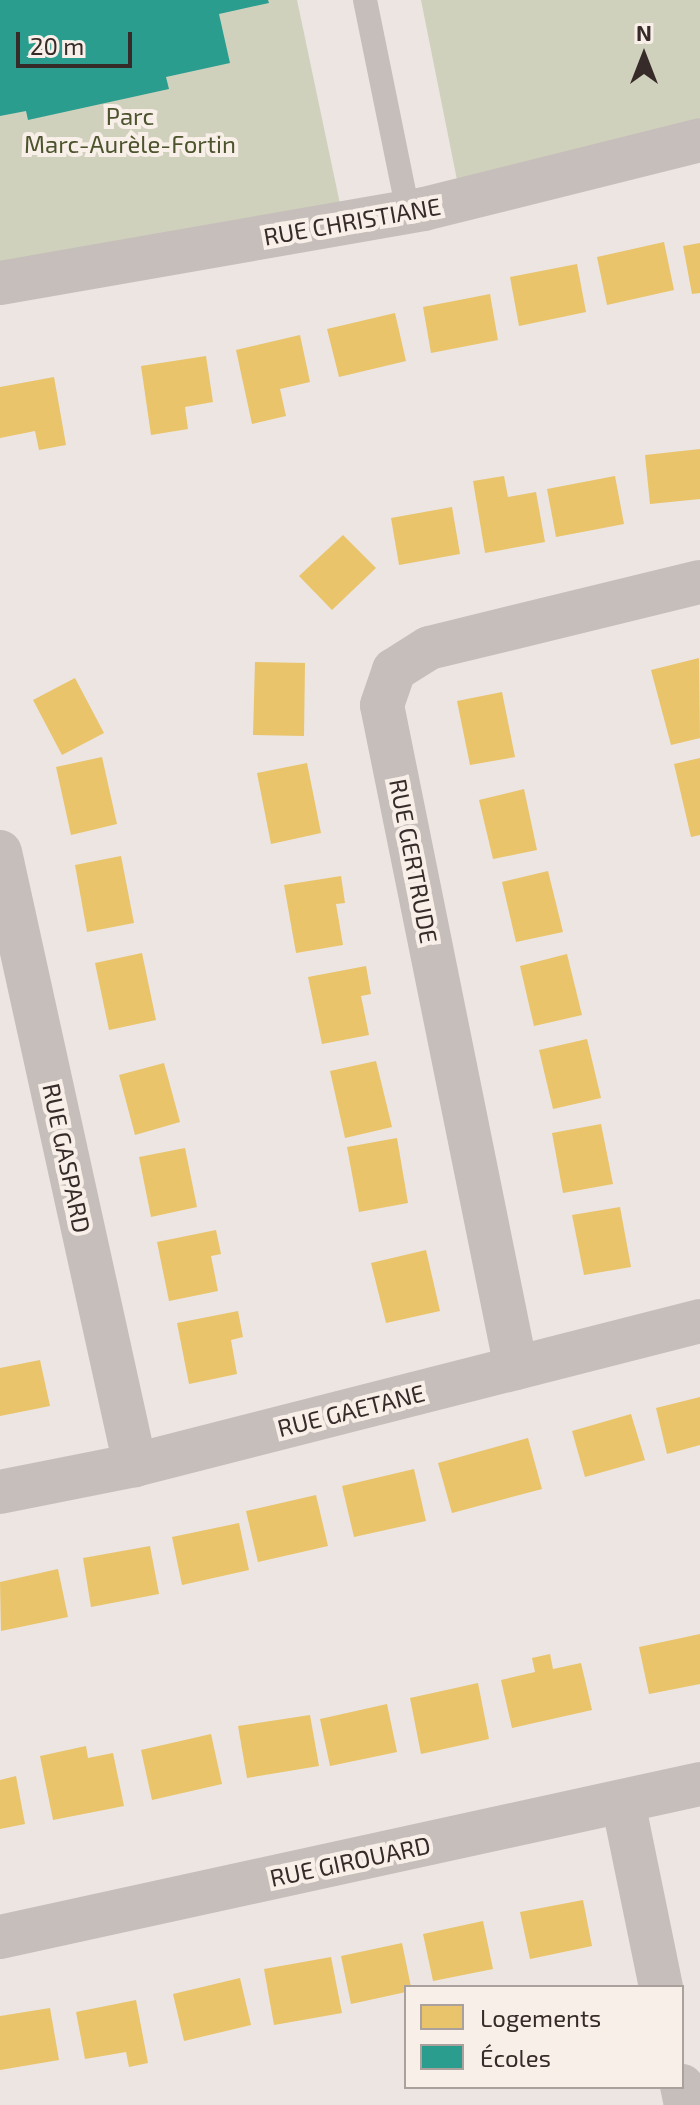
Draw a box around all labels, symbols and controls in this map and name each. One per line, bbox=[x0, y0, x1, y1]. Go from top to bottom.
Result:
scale bar bbox=[20, 16, 136, 66]
north arrow bbox=[604, 16, 684, 96]
text: N bbox=[636, 19, 652, 45]
text: 20 m bbox=[30, 31, 84, 60]
park label: Parc Marc-Aurèle-Fortin bbox=[24, 102, 236, 158]
street label: RUE CHRISTIANE bbox=[261, 191, 443, 251]
street label: RUE GERTRUDE bbox=[384, 776, 444, 946]
street label: RUE GASPARD bbox=[37, 1081, 97, 1235]
street label: RUE GAETANE bbox=[274, 1378, 428, 1442]
street label: RUE GIROUARD bbox=[267, 1830, 433, 1892]
legend bbox=[404, 1985, 684, 2089]
text: Logements bbox=[480, 2003, 601, 2032]
text: Écoles bbox=[480, 2043, 551, 2072]

